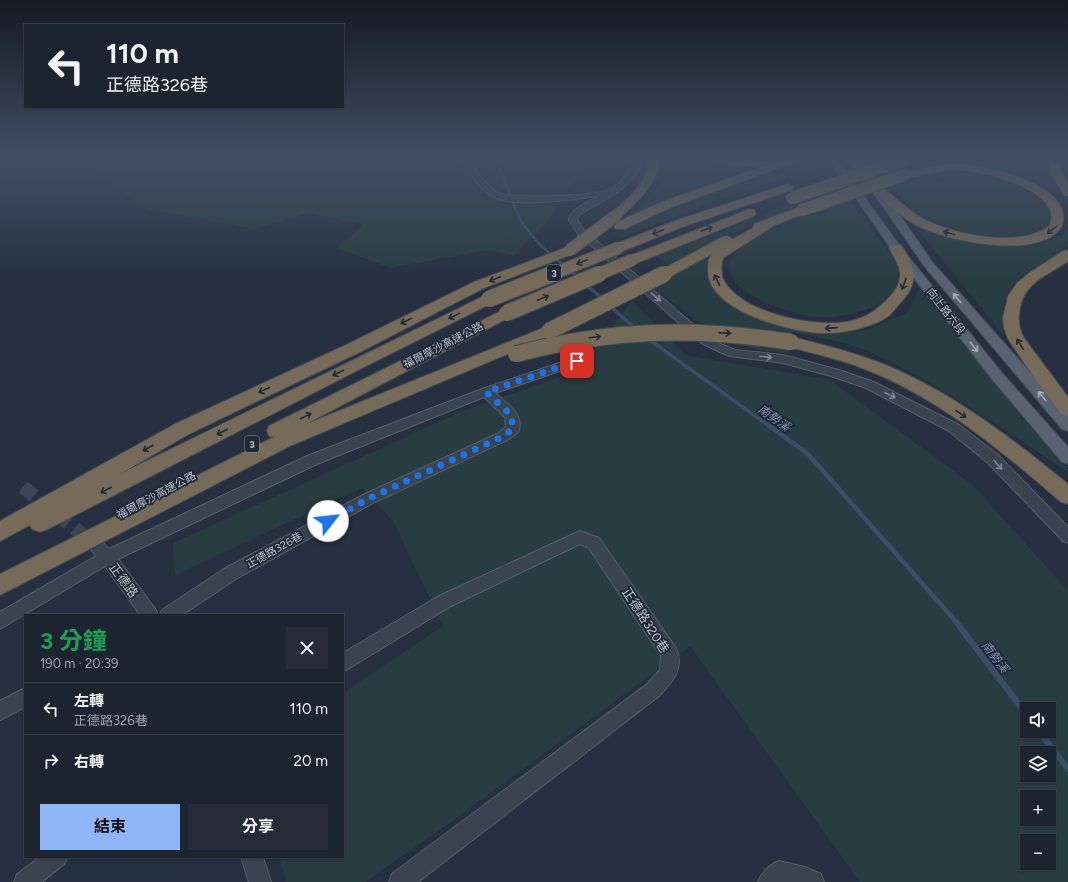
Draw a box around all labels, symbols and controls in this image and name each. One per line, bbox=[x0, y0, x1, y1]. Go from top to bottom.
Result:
text: 110 m bbox=[106, 36, 179, 70]
icon: left bbox=[40, 40, 92, 92]
text: 正德路326巷 bbox=[106, 74, 208, 96]
one-way arrow bbox=[701, 225, 713, 233]
one-way arrow bbox=[1046, 225, 1057, 234]
one-way arrow bbox=[653, 229, 665, 236]
one-way arrow bbox=[943, 229, 956, 236]
one-way arrow bbox=[576, 259, 588, 267]
road number: 3 bbox=[547, 265, 561, 281]
one-way arrow bbox=[713, 274, 720, 286]
one-way arrow bbox=[489, 276, 501, 284]
one-way arrow bbox=[900, 278, 908, 290]
street label: 向上路六段 bbox=[924, 286, 968, 337]
one-way arrow bbox=[650, 293, 661, 302]
one-way arrow bbox=[953, 293, 962, 303]
one-way arrow bbox=[536, 294, 548, 301]
one-way arrow bbox=[449, 313, 461, 320]
one-way arrow bbox=[401, 318, 413, 326]
street label: 福爾摩沙高速公路 bbox=[401, 320, 485, 371]
one-way arrow bbox=[825, 325, 838, 332]
one-way arrow bbox=[718, 330, 731, 337]
one-way arrow bbox=[588, 333, 601, 341]
one-way arrow bbox=[1016, 338, 1024, 350]
one-way arrow bbox=[970, 341, 979, 352]
pin bbox=[560, 344, 594, 378]
icon: arrive bbox=[566, 350, 588, 372]
one-way arrow bbox=[759, 353, 772, 361]
one-way arrow bbox=[332, 370, 344, 377]
one-way arrow bbox=[258, 387, 270, 394]
one-way arrow bbox=[1037, 391, 1046, 401]
one-way arrow bbox=[884, 392, 896, 399]
water label: 南勢溪 bbox=[755, 402, 794, 435]
one-way arrow bbox=[955, 410, 966, 418]
one-way arrow bbox=[300, 412, 312, 419]
one-way arrow bbox=[216, 429, 228, 436]
road number: 3 bbox=[245, 436, 259, 452]
one-way arrow bbox=[142, 445, 154, 453]
one-way arrow bbox=[994, 460, 1003, 470]
street label: 福爾摩沙高速公路 bbox=[114, 469, 198, 522]
one-way arrow bbox=[100, 487, 112, 494]
position arrow bbox=[307, 500, 349, 542]
street label: 正德路326巷 bbox=[244, 530, 305, 571]
street label: 正德路 bbox=[106, 560, 141, 600]
street label: 正德路320巷 bbox=[619, 585, 672, 656]
text: 3 分鐘 bbox=[40, 626, 107, 655]
button: close bbox=[286, 627, 328, 669]
water label: 南勢溪 bbox=[979, 638, 1013, 677]
text: 190 m · 20:39 bbox=[40, 656, 118, 671]
text: 左轉 bbox=[74, 692, 104, 710]
icon: left bbox=[40, 698, 62, 720]
text: 110 m bbox=[290, 700, 328, 718]
map controls bbox=[1020, 702, 1056, 870]
button: sound bbox=[1020, 702, 1056, 738]
text: 正德路326巷 bbox=[74, 713, 148, 728]
button: layers bbox=[1020, 746, 1056, 782]
icon: right bbox=[40, 750, 62, 772]
text: 20 m bbox=[294, 752, 328, 770]
text: 右轉 bbox=[74, 753, 104, 771]
button: + bbox=[1020, 790, 1056, 826]
button: 結束 bbox=[40, 804, 180, 850]
button: 分享 bbox=[188, 804, 328, 850]
button: − bbox=[1020, 834, 1056, 870]

